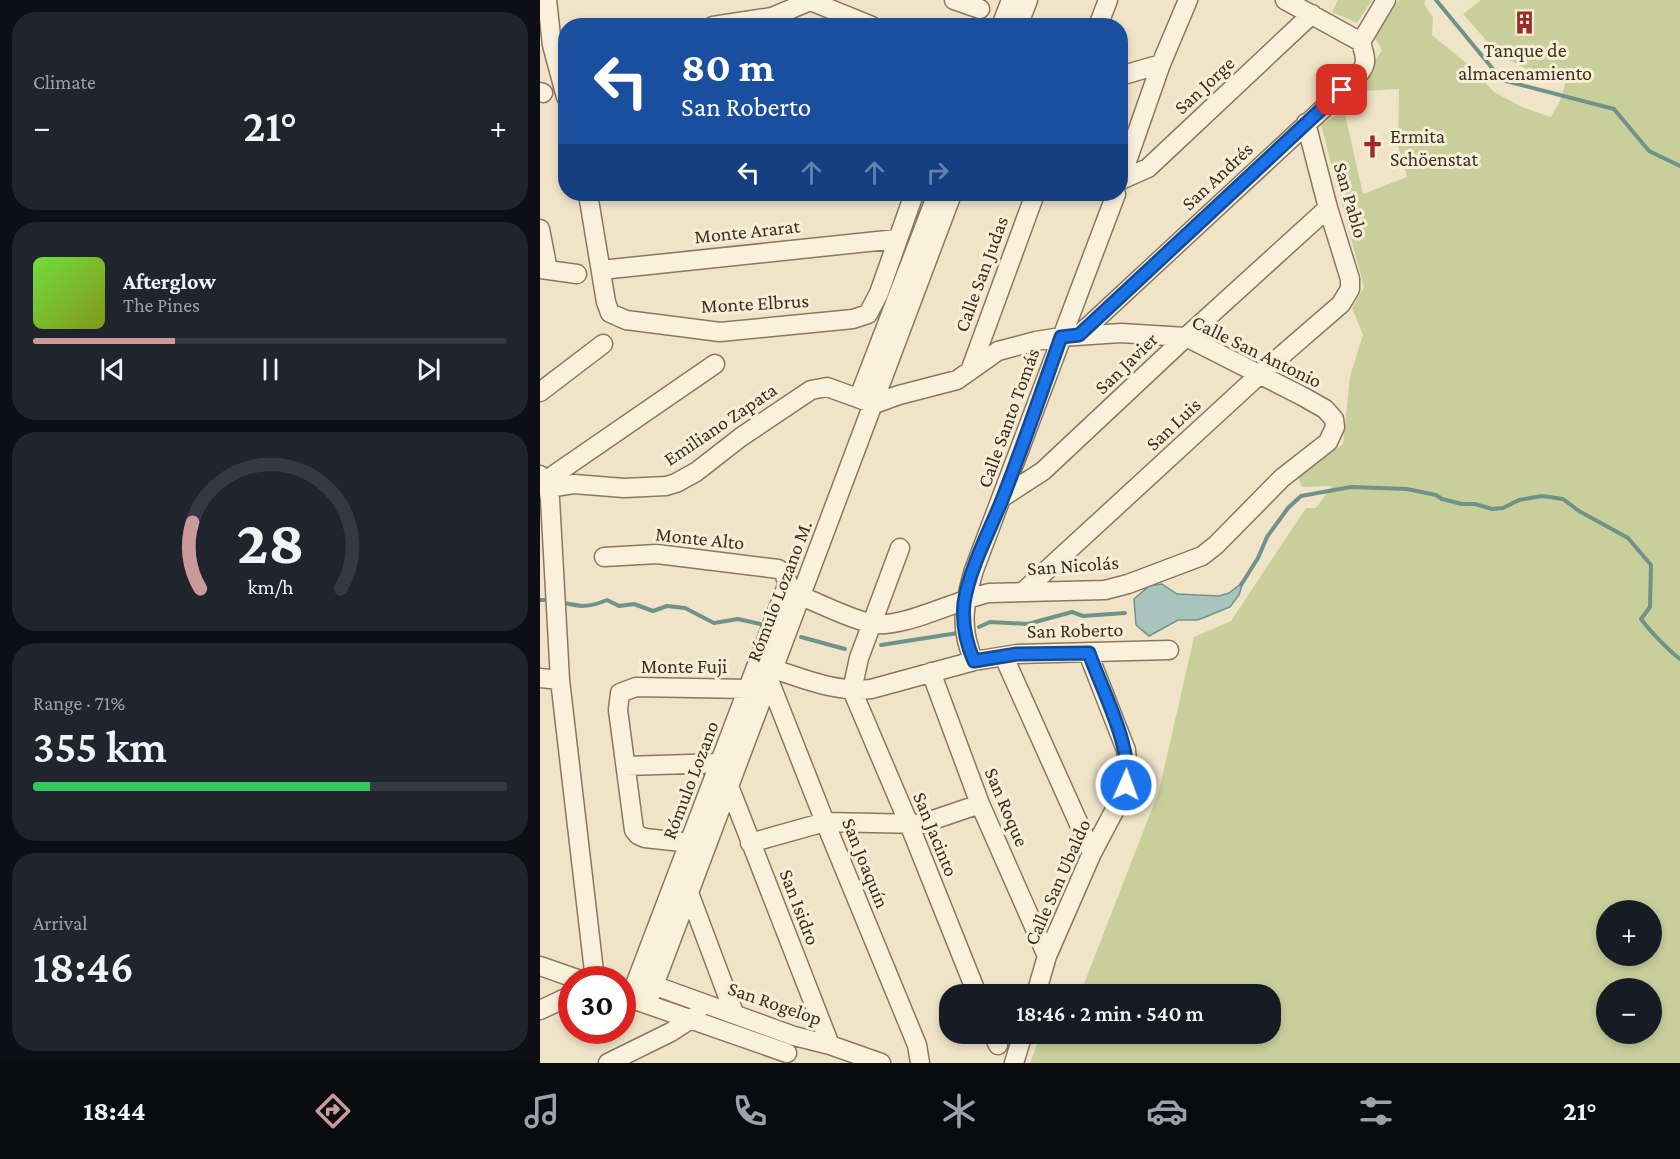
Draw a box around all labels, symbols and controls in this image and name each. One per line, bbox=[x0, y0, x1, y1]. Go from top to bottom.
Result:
building icon: Tanque de almacenamiento bbox=[1512, 9, 1538, 35]
place label: Tanque de almacenamiento bbox=[1458, 39, 1592, 84]
icon: left bbox=[582, 42, 660, 120]
text: 80 m bbox=[681, 43, 775, 90]
street label: San Jorge bbox=[1169, 52, 1239, 119]
pin bbox=[1316, 64, 1367, 115]
text: Climate bbox=[33, 71, 96, 93]
icon: arrive bbox=[1325, 73, 1358, 106]
text: San Roberto bbox=[681, 92, 811, 122]
text: 21° bbox=[243, 101, 297, 151]
text: − bbox=[33, 108, 50, 145]
text: + bbox=[490, 108, 507, 145]
place label: Ermita Schöenstat bbox=[1390, 125, 1478, 170]
church icon: Ermita Schöenstat bbox=[1359, 134, 1385, 160]
street label: San Andrés bbox=[1177, 137, 1257, 214]
icon: left bbox=[732, 156, 765, 189]
icon: ahead bbox=[795, 156, 828, 189]
icon: ahead bbox=[858, 156, 891, 189]
icon: right bbox=[921, 156, 954, 189]
street label: San Pablo bbox=[1330, 160, 1372, 240]
street label: Calle San Judas bbox=[950, 213, 1013, 335]
street label: Monte Ararat bbox=[693, 214, 801, 247]
text: Afterglow bbox=[123, 269, 216, 294]
street label: Monte Elbrus bbox=[700, 289, 810, 317]
text: The Pines bbox=[123, 294, 200, 316]
street label: Calle San Antonio bbox=[1189, 310, 1325, 392]
street label: San Javier bbox=[1090, 328, 1163, 399]
street label: Calle Santo Tomás bbox=[973, 345, 1043, 491]
icon: previous bbox=[96, 353, 129, 386]
icon: pause bbox=[254, 353, 287, 386]
icon: next bbox=[412, 353, 445, 386]
street label: Emiliano Zapata bbox=[659, 378, 781, 471]
street label: San Luis bbox=[1141, 393, 1205, 455]
text: 28 bbox=[236, 507, 304, 576]
street label: Rómulo Lozano M. bbox=[742, 517, 816, 665]
street label: Monte Alto bbox=[654, 522, 746, 554]
street label: San Nicolás bbox=[1026, 551, 1120, 579]
text: km/h bbox=[247, 575, 294, 599]
street label: San Roberto bbox=[1027, 618, 1123, 642]
street label: Monte Fuji bbox=[641, 655, 727, 678]
text: Range · 71% bbox=[33, 692, 125, 714]
street label: Rómulo Lozano bbox=[657, 718, 723, 842]
text: 355 km bbox=[33, 722, 167, 772]
position arrow bbox=[1094, 753, 1158, 817]
street label: San Roque bbox=[980, 764, 1034, 850]
street label: San Jacinto bbox=[908, 789, 963, 880]
street label: San Joaquín bbox=[837, 815, 894, 912]
street label: Calle San Ubaldo bbox=[1019, 816, 1095, 948]
street label: San Isidro bbox=[776, 866, 825, 948]
map controls bbox=[1596, 900, 1662, 1044]
button: + bbox=[1596, 900, 1662, 966]
text: Arrival bbox=[33, 912, 87, 934]
text: 18:46 bbox=[33, 942, 134, 992]
speed limit sign: 30 bbox=[558, 966, 636, 1044]
street label: San Rogelop bbox=[725, 977, 825, 1030]
button: − bbox=[1596, 978, 1662, 1044]
text: 18:46 · 2 min · 540 m bbox=[1016, 1001, 1204, 1026]
icon: directions bbox=[312, 1090, 354, 1132]
icon: music bbox=[521, 1090, 563, 1132]
icon: phone bbox=[729, 1090, 771, 1132]
icon: climate bbox=[938, 1090, 980, 1132]
icon: car bbox=[1146, 1090, 1188, 1132]
icon: filters bbox=[1355, 1090, 1397, 1132]
text: 18:44 bbox=[83, 1096, 146, 1126]
text: 21° bbox=[1563, 1096, 1597, 1126]

